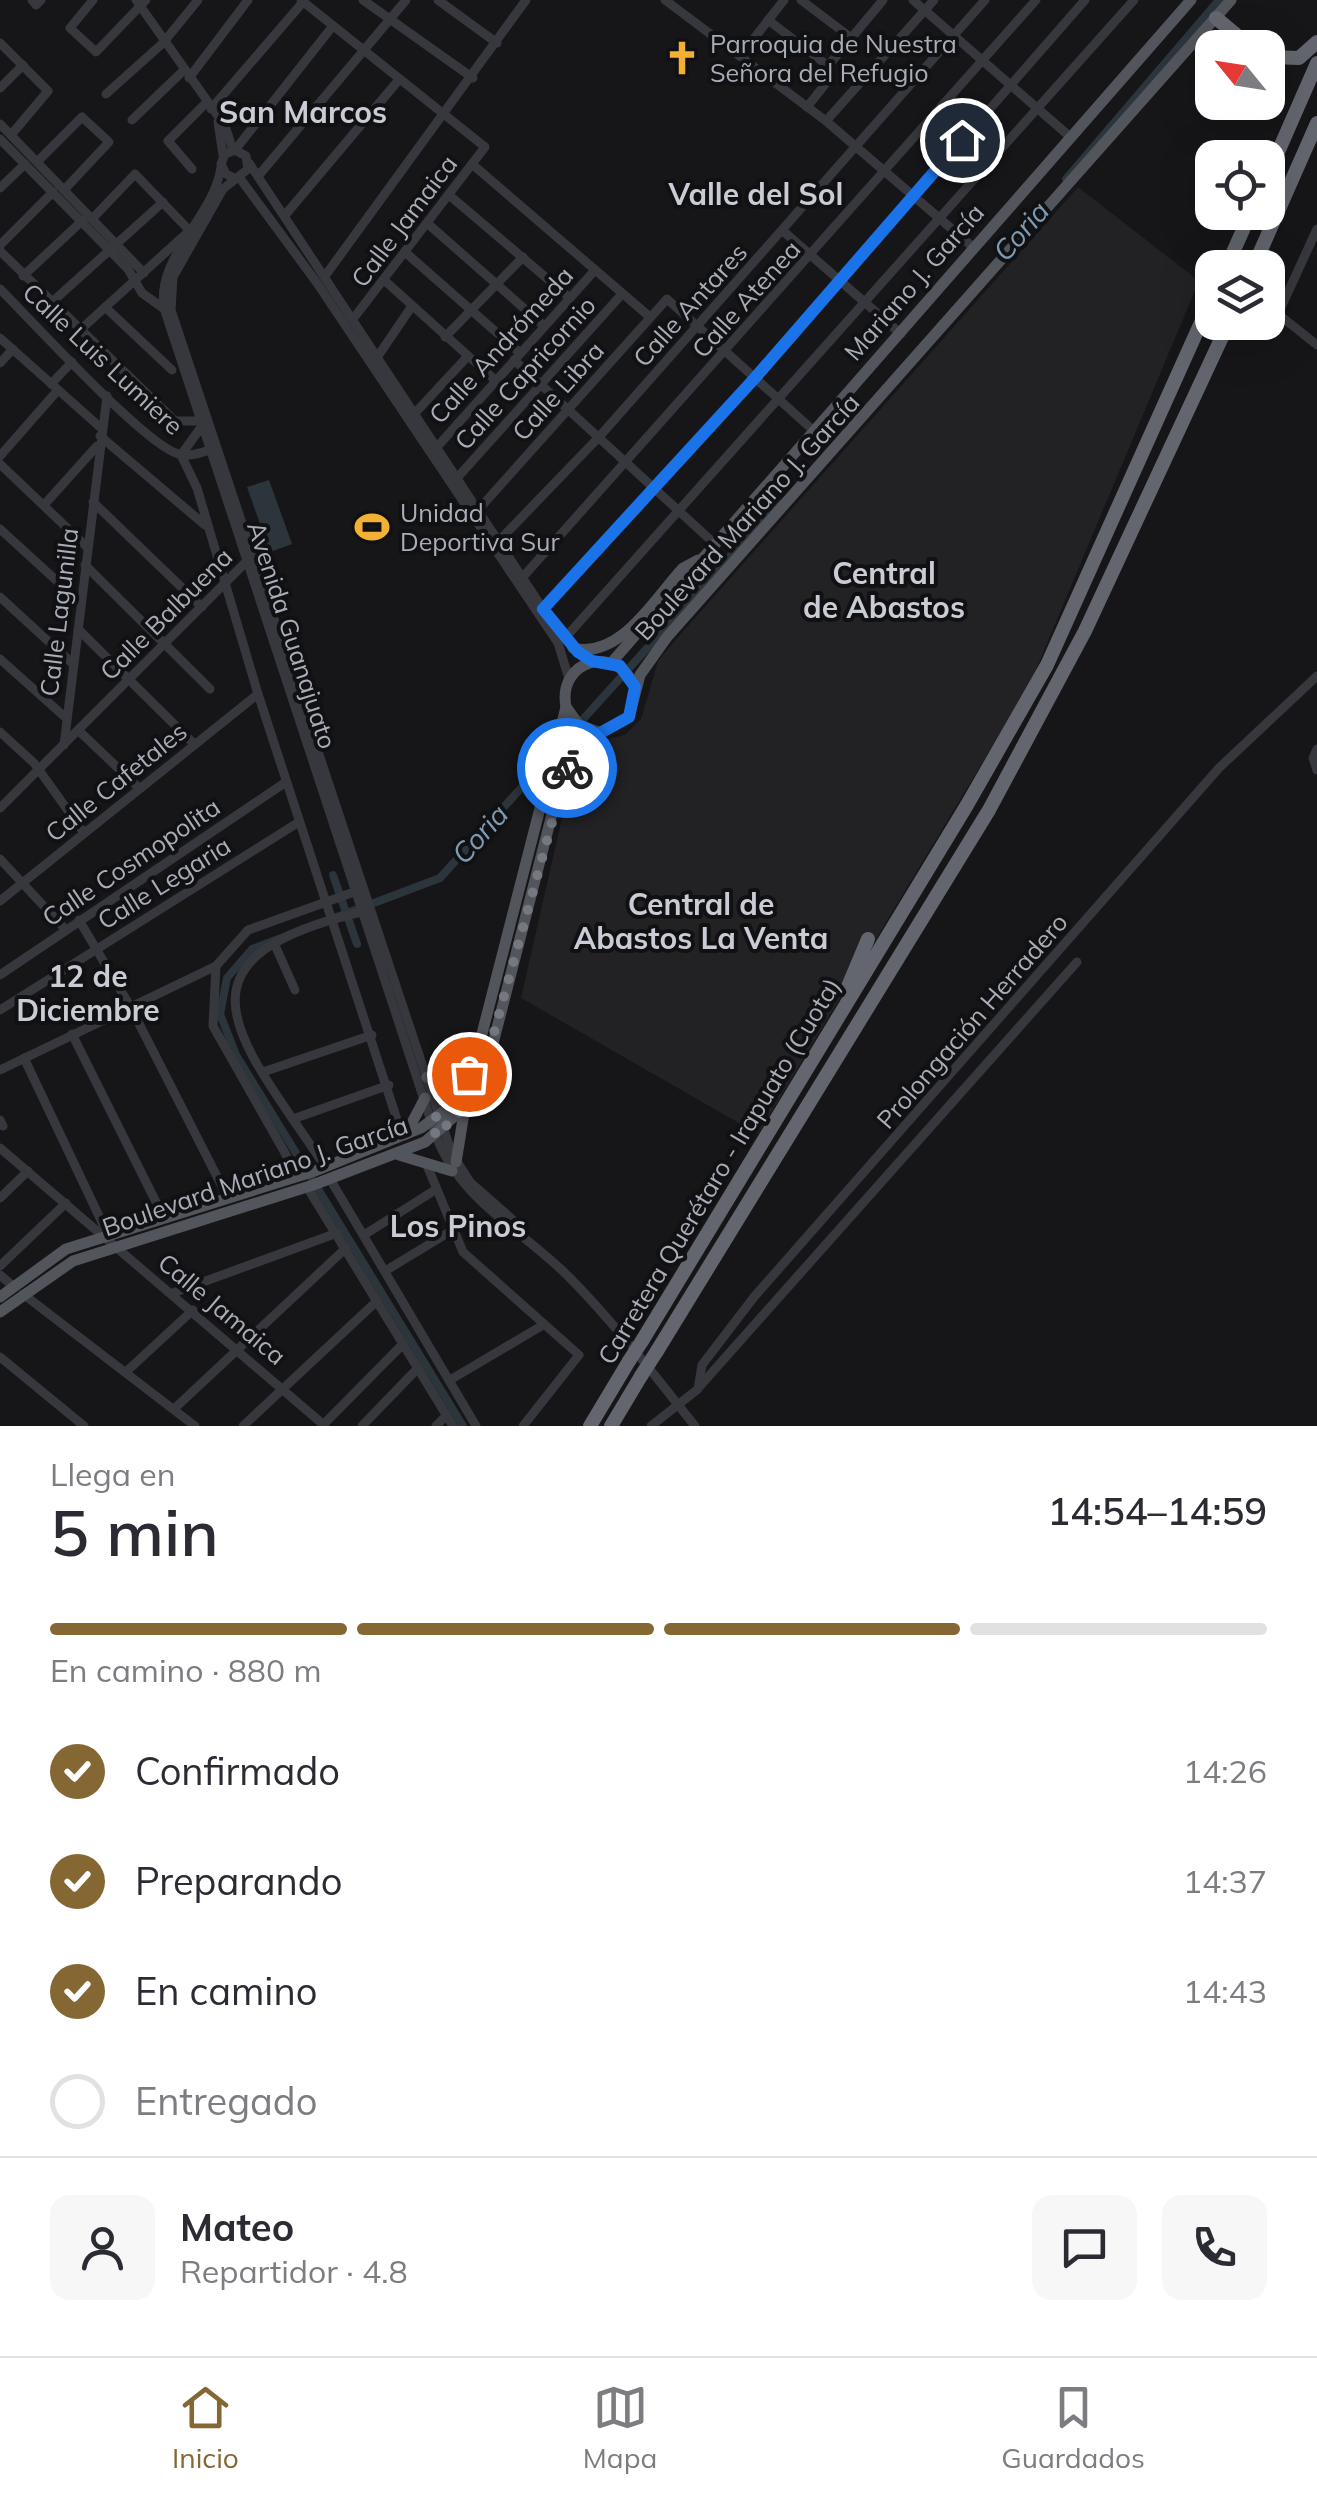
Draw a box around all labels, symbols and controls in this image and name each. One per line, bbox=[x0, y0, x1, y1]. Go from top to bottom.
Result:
place label: Parroquia de Nuestra Señora del Refugio bbox=[710, 28, 957, 88]
north arrow bbox=[1195, 30, 1285, 120]
map controls bbox=[1195, 30, 1285, 340]
church icon: Parroquia de Nuestra Señora del Refugio bbox=[663, 39, 701, 77]
district label: San Marcos bbox=[219, 93, 387, 131]
pin bbox=[920, 98, 1005, 183]
icon: home bbox=[935, 113, 990, 168]
button: locate bbox=[1195, 140, 1285, 230]
street label: Calle Jamaica bbox=[344, 149, 463, 293]
district label: Valle del Sol bbox=[668, 175, 843, 213]
water label: Coria bbox=[985, 194, 1056, 268]
street label: Mariano J. García bbox=[837, 197, 990, 366]
street label: Calle Atenea bbox=[685, 234, 806, 364]
street label: Calle Antares bbox=[626, 237, 753, 373]
button: layers bbox=[1195, 250, 1285, 340]
street label: Calle Andrómeda bbox=[422, 260, 579, 430]
street label: Calle Luis Lumiere bbox=[17, 276, 190, 441]
street label: Calle Capricornio bbox=[448, 290, 602, 456]
street label: Calle Libra bbox=[505, 335, 610, 446]
street label: Boulevard Mariano J. García bbox=[628, 387, 866, 646]
place label: Unidad Deportiva Sur bbox=[400, 497, 560, 557]
sports icon: Unidad Deportiva Sur bbox=[353, 508, 391, 546]
street label: Avenida Guanajuato bbox=[241, 517, 344, 752]
street label: Calle Lagunilla bbox=[33, 526, 84, 698]
street label: Calle Balbuena bbox=[93, 541, 238, 686]
district label: Central de Abastos bbox=[803, 554, 965, 626]
street label: Calle Cafetales bbox=[39, 715, 193, 848]
courier bbox=[517, 718, 617, 818]
icon: bike bbox=[540, 741, 595, 796]
street label: Calle Cosmopolita bbox=[36, 791, 226, 933]
water label: Coria bbox=[444, 797, 515, 871]
street label: Calle Legaria bbox=[92, 829, 236, 936]
district label: Central de Abastos La Venta bbox=[574, 885, 828, 957]
street label: Prolongación Herradero bbox=[870, 907, 1074, 1135]
district label: 12 de Diciembre bbox=[16, 957, 160, 1029]
street label: Carretera Querétaro - Irapuato (Cuota) bbox=[591, 972, 847, 1370]
pin bbox=[427, 1032, 512, 1117]
icon: bag bbox=[442, 1047, 497, 1102]
street label: Boulevard Mariano J. García bbox=[98, 1109, 412, 1242]
district label: Los Pinos bbox=[390, 1207, 526, 1245]
street label: Calle Jamaica bbox=[152, 1246, 292, 1371]
text: Llega en bbox=[50, 1454, 175, 1494]
text: 14:54–14:59 bbox=[1047, 1487, 1267, 1535]
text: 5 min bbox=[50, 1491, 219, 1572]
text: En camino · 880 m bbox=[50, 1650, 322, 1690]
icon: check bbox=[50, 1744, 105, 1799]
text: Confirmado bbox=[135, 1747, 340, 1795]
text: 14:26 bbox=[1183, 1751, 1267, 1791]
icon: check bbox=[50, 1854, 105, 1909]
text: Preparando bbox=[135, 1857, 342, 1905]
text: 14:37 bbox=[1183, 1861, 1267, 1901]
icon: check bbox=[50, 1964, 105, 2019]
text: En camino bbox=[135, 1967, 317, 2015]
text: 14:43 bbox=[1183, 1971, 1267, 2011]
text: Entregado bbox=[135, 2077, 317, 2125]
button: person bbox=[50, 2195, 155, 2300]
button: chat bbox=[1032, 2195, 1137, 2300]
button: phone bbox=[1162, 2195, 1267, 2300]
text: Mateo bbox=[180, 2203, 294, 2251]
text: Repartidor · 4.8 bbox=[180, 2251, 408, 2291]
tab: Inicio bbox=[172, 2380, 239, 2475]
tab: Mapa bbox=[583, 2380, 657, 2475]
tab: Guardados bbox=[1001, 2380, 1145, 2475]

